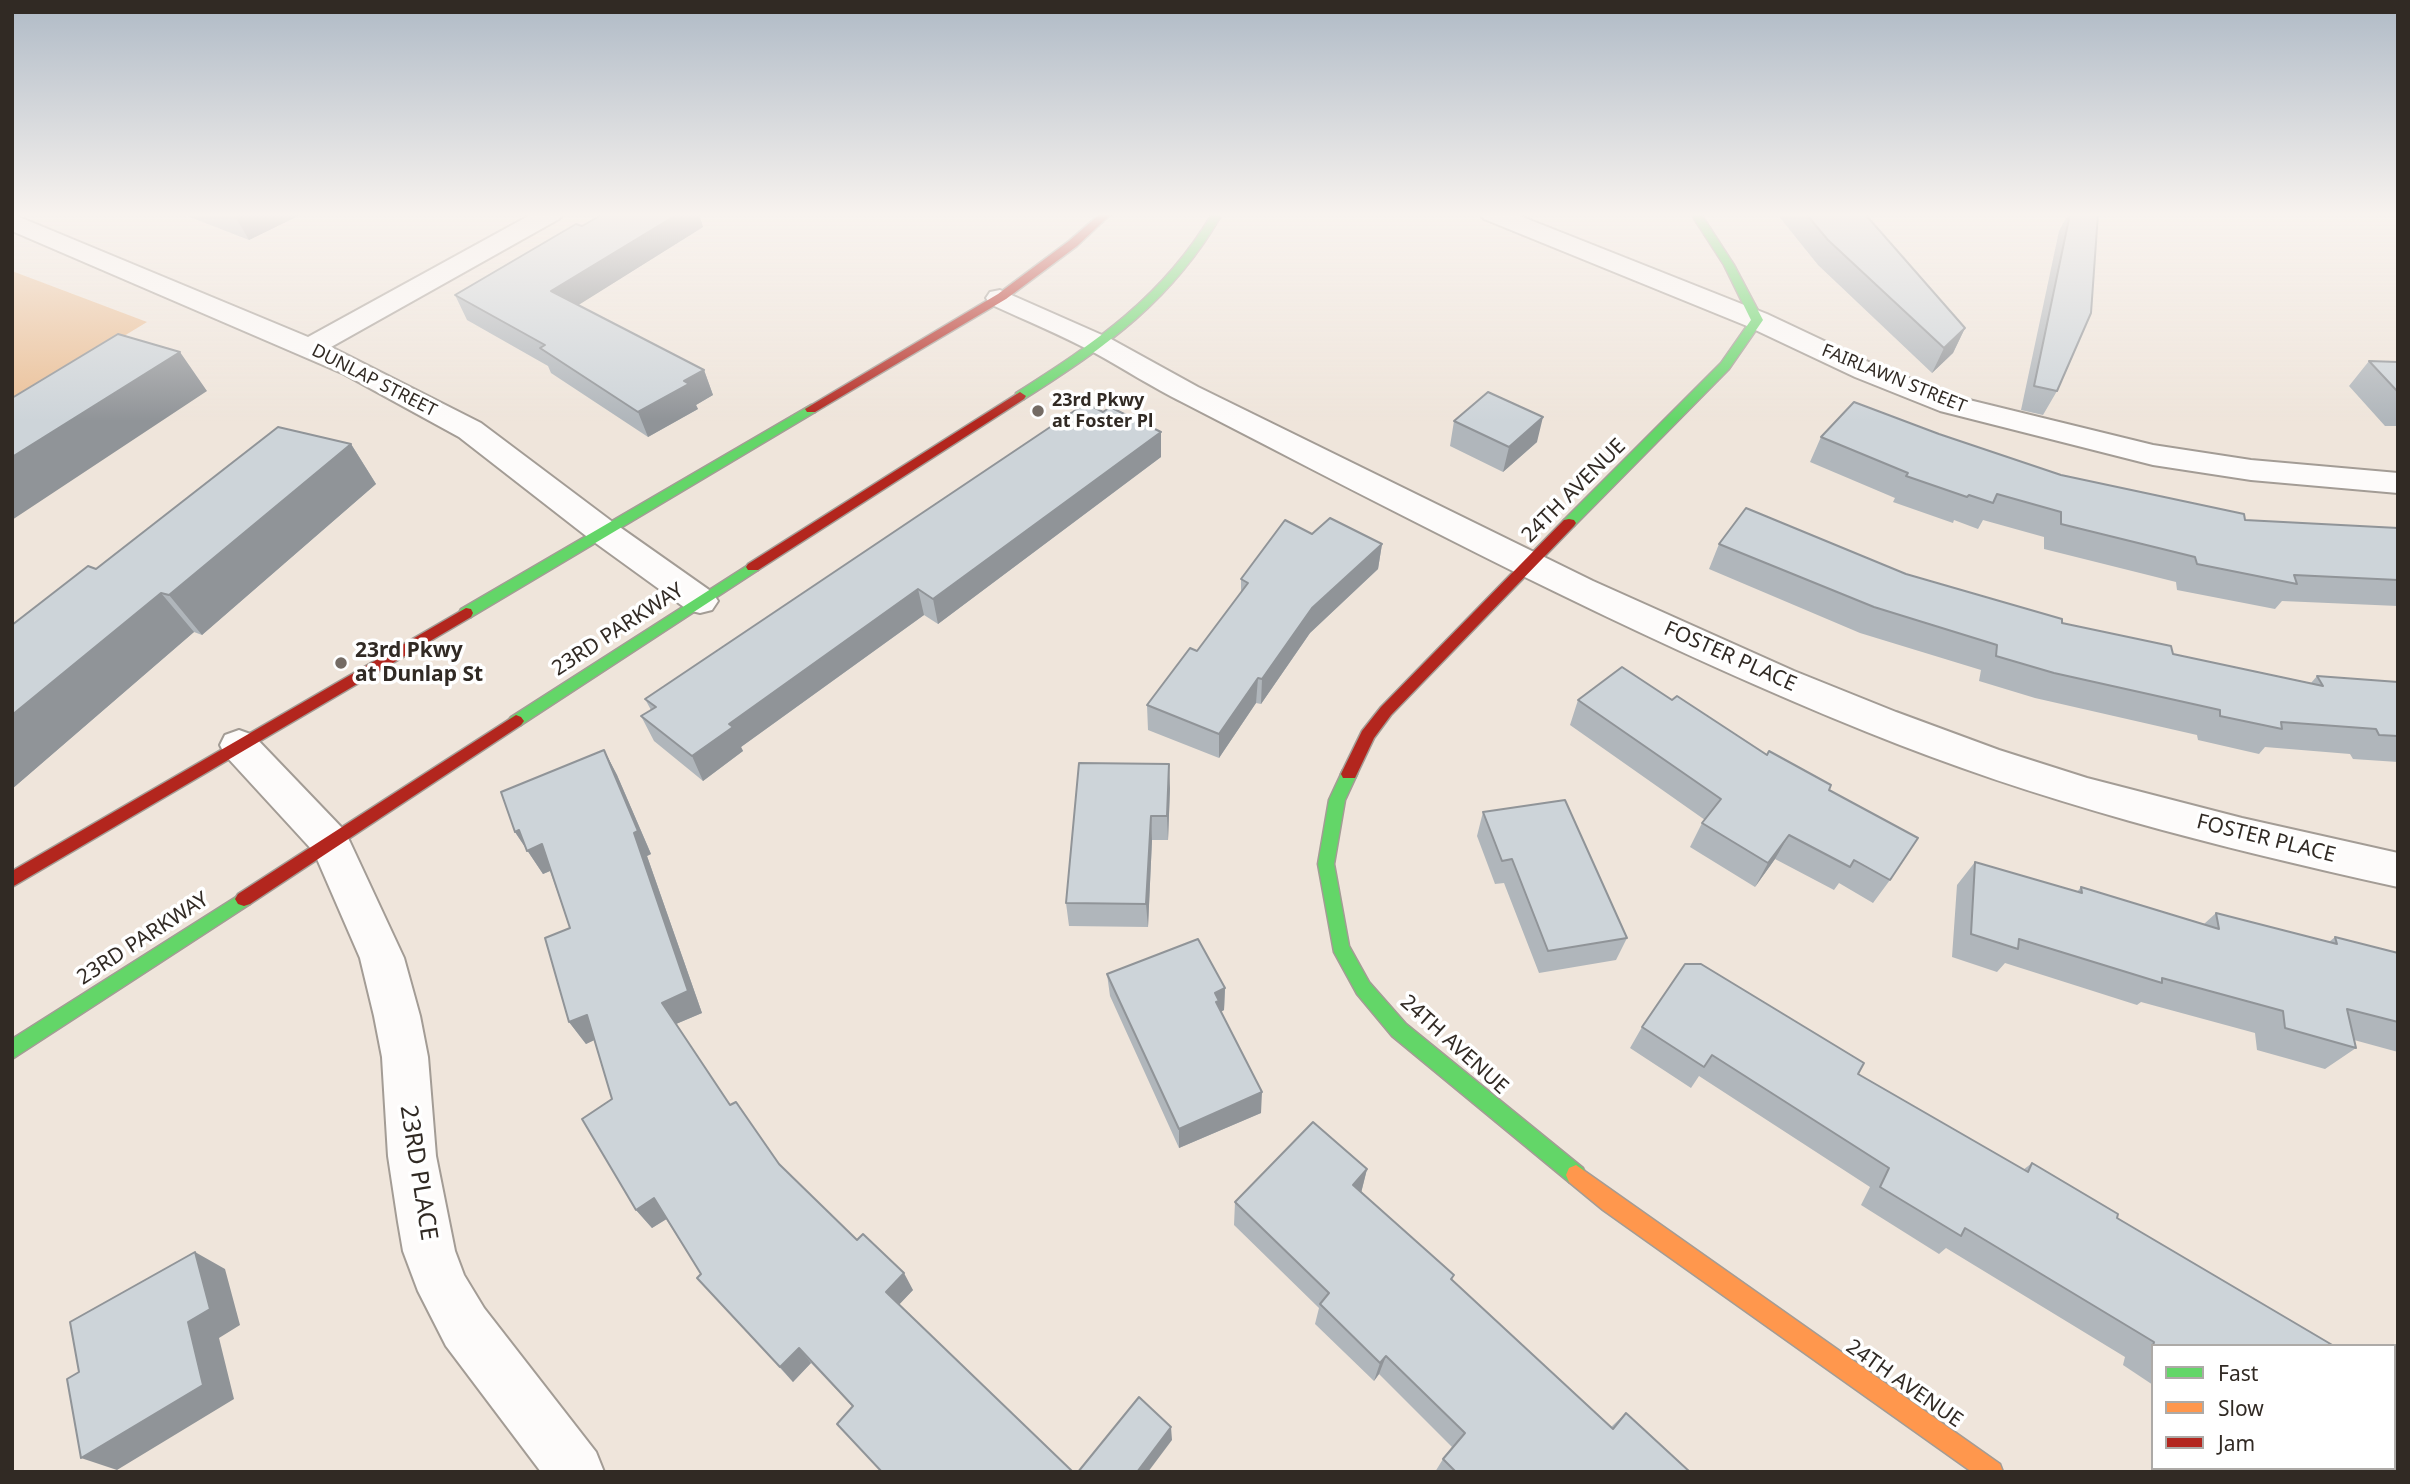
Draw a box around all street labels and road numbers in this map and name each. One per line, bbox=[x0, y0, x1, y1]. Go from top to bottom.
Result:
street label: DUNLAP STREET bbox=[308, 340, 440, 422]
street label: FAIRLAWN STREET bbox=[1818, 340, 1970, 418]
street label: 24TH AVENUE bbox=[1517, 434, 1631, 548]
street label: 23RD PARKWAY bbox=[548, 578, 688, 682]
street label: FOSTER PLACE bbox=[1660, 617, 1800, 697]
street label: FOSTER PLACE bbox=[2194, 810, 2338, 868]
street label: 23RD PARKWAY bbox=[73, 887, 213, 991]
street label: 24TH AVENUE bbox=[1395, 990, 1513, 1100]
street label: 23RD PLACE bbox=[393, 1103, 443, 1243]
street label: 24TH AVENUE bbox=[1841, 1335, 1967, 1433]

